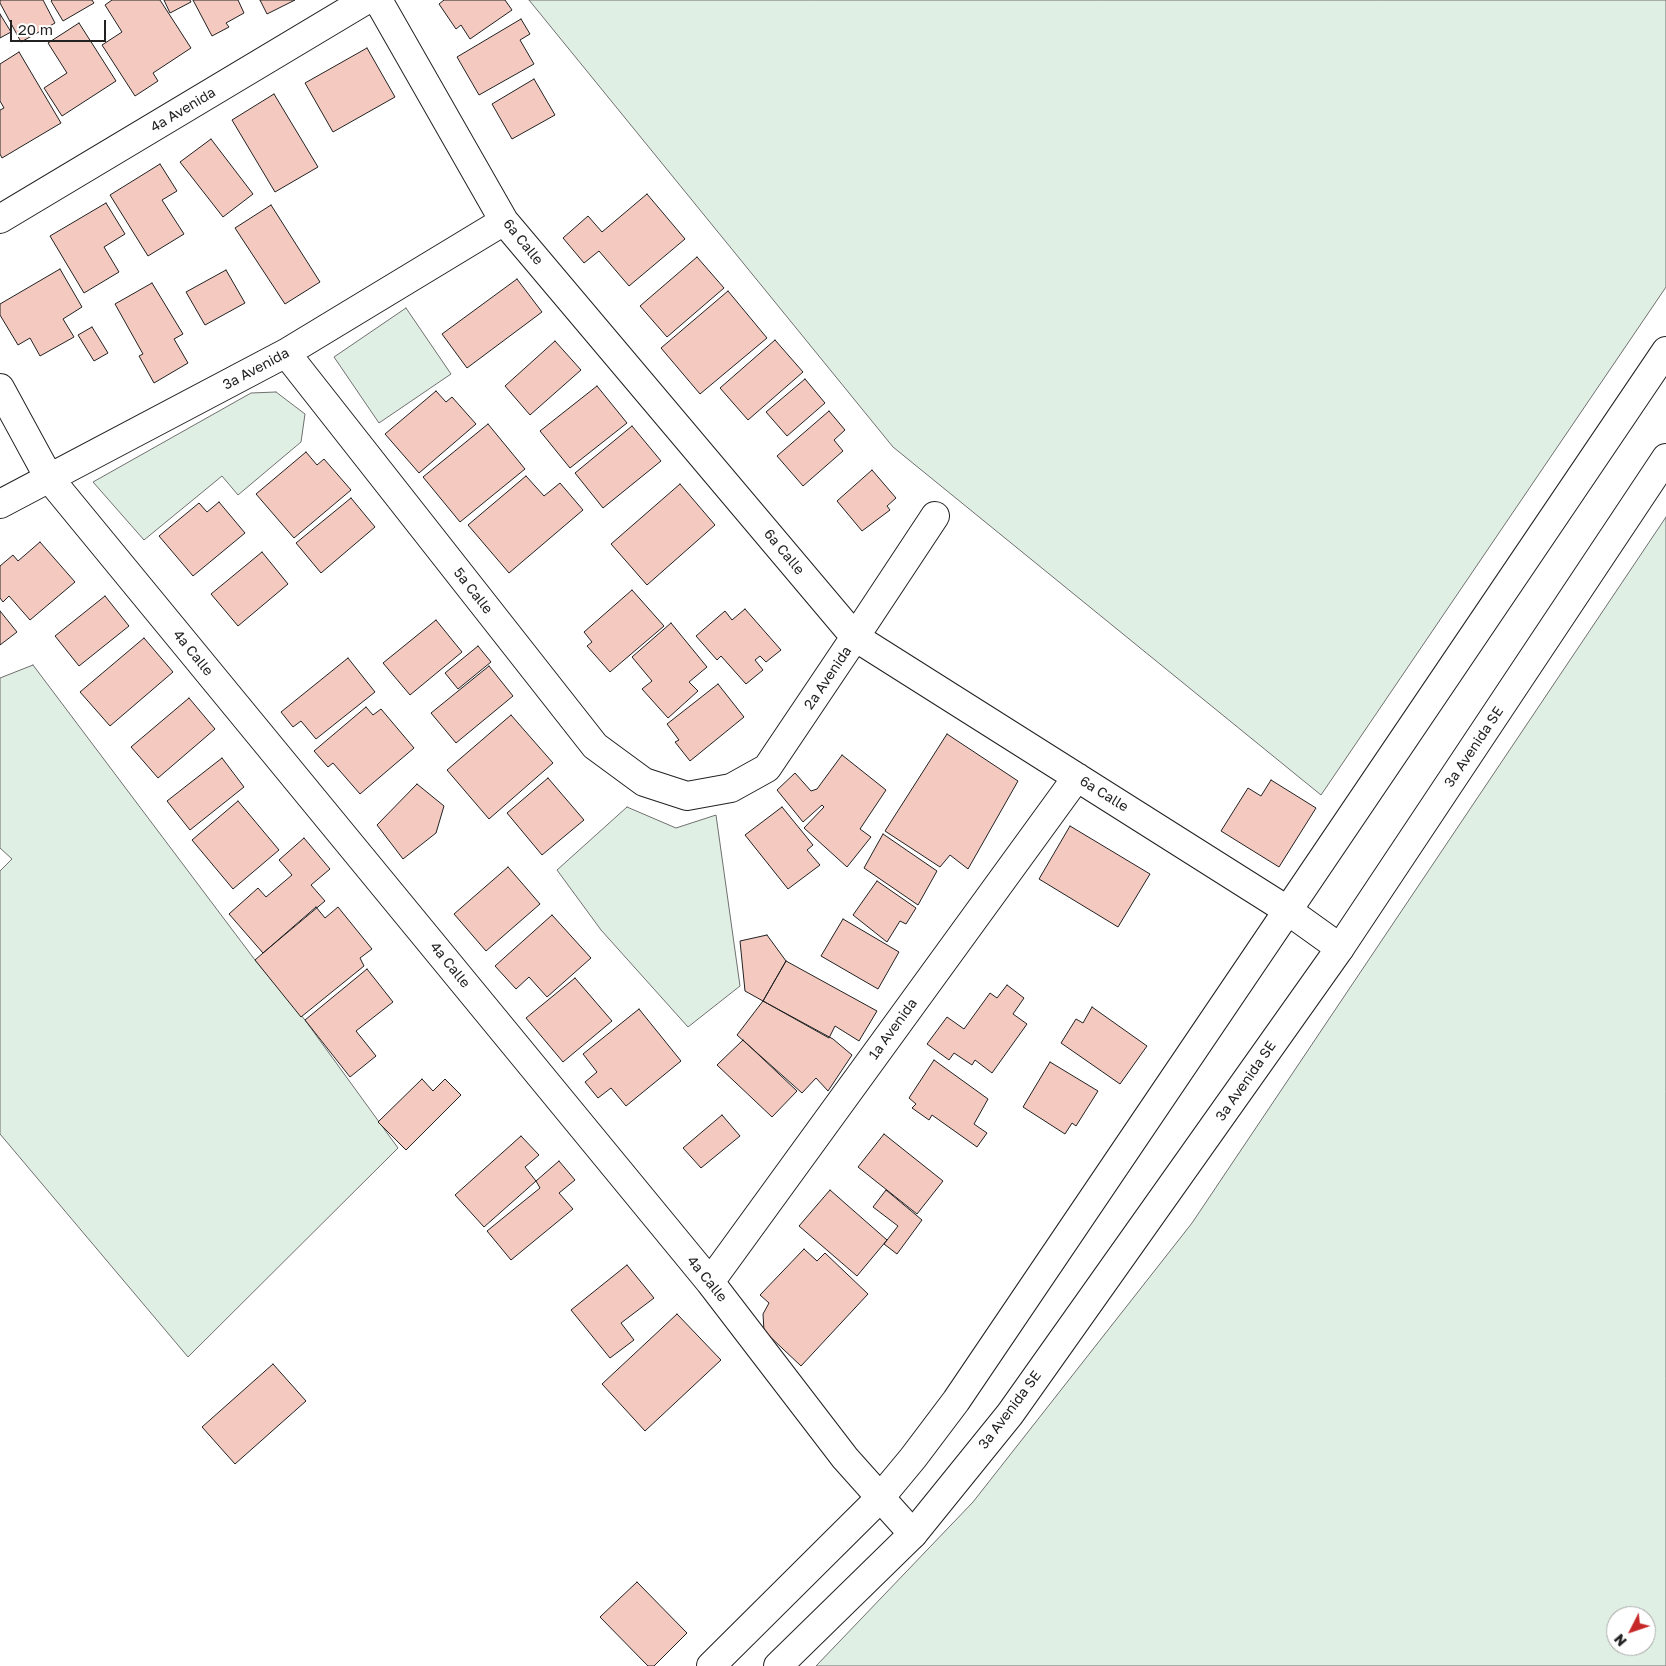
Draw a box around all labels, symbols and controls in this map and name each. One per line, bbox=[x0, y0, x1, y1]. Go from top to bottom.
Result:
scale bar bbox=[12, 10, 109, 42]
text: 20 m bbox=[18, 20, 53, 38]
street label: 4a Avenida bbox=[147, 84, 219, 136]
street label: 6a Calle bbox=[499, 216, 547, 268]
street label: 3a Avenida bbox=[220, 345, 292, 393]
street label: 6a Calle bbox=[760, 526, 808, 578]
street label: 5a Calle bbox=[450, 565, 496, 617]
street label: 4a Calle bbox=[169, 627, 217, 679]
street label: 2a Avenida bbox=[801, 643, 855, 713]
street label: 3a Avenida SE bbox=[1441, 703, 1507, 791]
street label: 6a Calle bbox=[1077, 773, 1131, 815]
street label: 4a Calle bbox=[426, 939, 474, 991]
street label: 1a Avenida bbox=[865, 995, 921, 1063]
street label: 3a Avenida SE bbox=[1212, 1038, 1280, 1124]
street label: 4a Calle bbox=[683, 1253, 731, 1305]
street label: 3a Avenida SE bbox=[975, 1368, 1045, 1452]
north arrow bbox=[1606, 1606, 1656, 1656]
text: N bbox=[1610, 1631, 1630, 1650]

